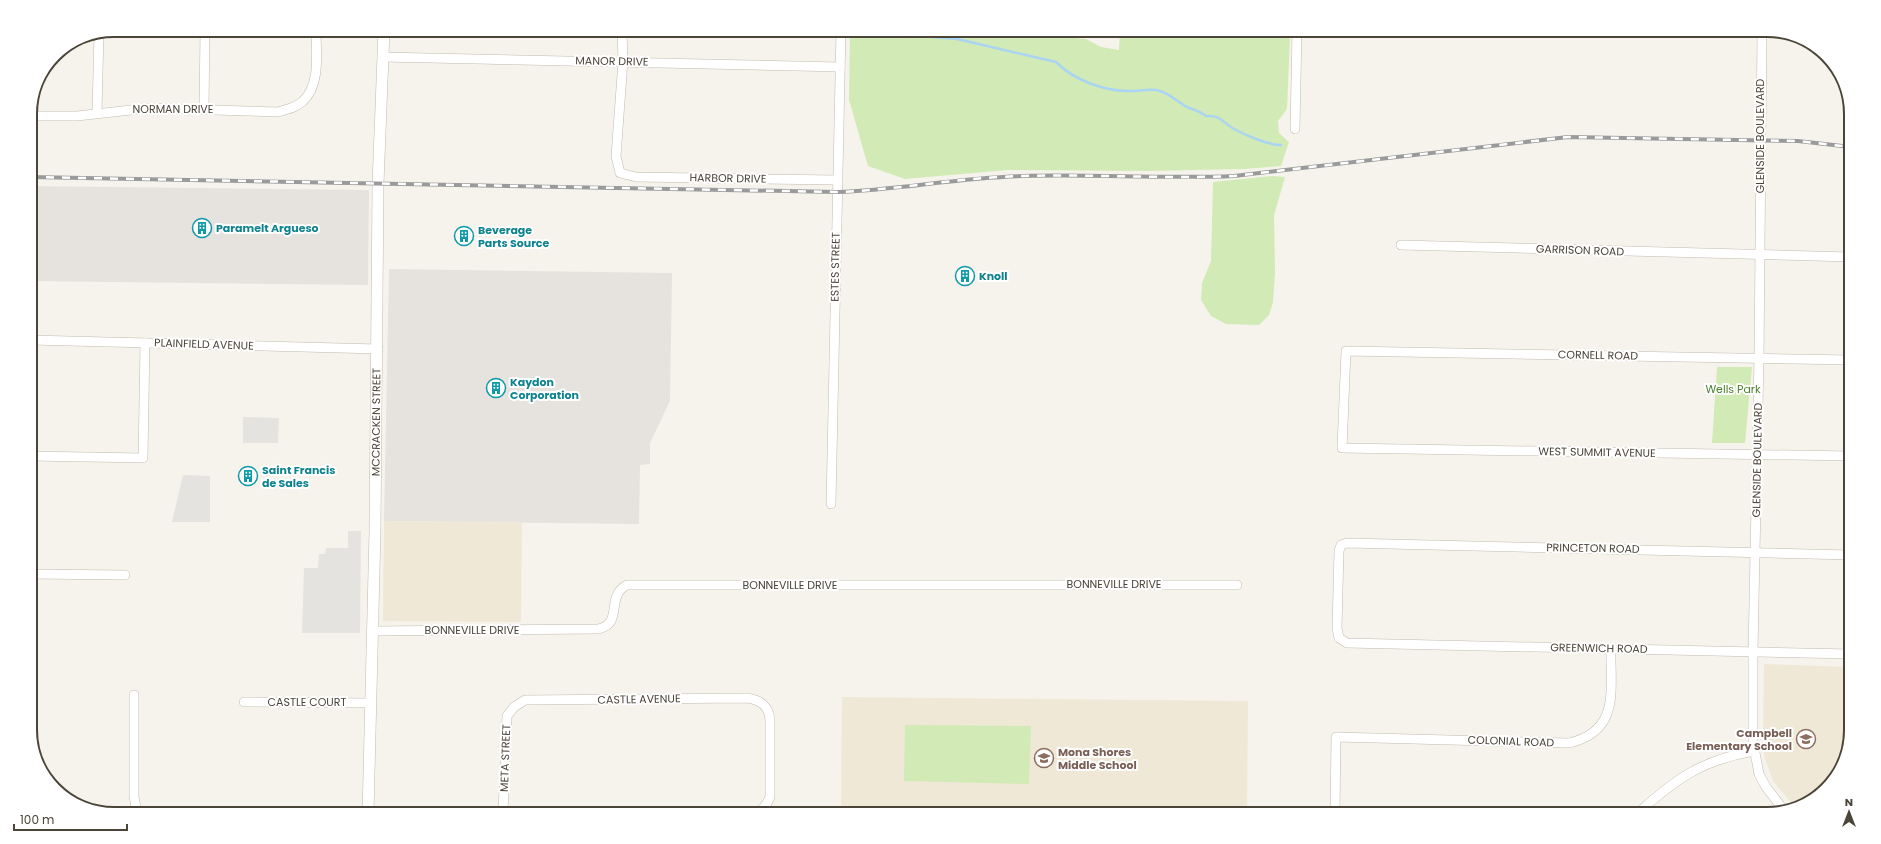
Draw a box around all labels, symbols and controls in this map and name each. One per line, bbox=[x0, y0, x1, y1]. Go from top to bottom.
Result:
street label: MANOR DRIVE bbox=[575, 52, 649, 70]
street label: GLENSIDE BOULEVARD bbox=[1752, 78, 1768, 193]
street label: NORMAN DRIVE bbox=[133, 101, 213, 117]
street label: HARBOR DRIVE bbox=[689, 169, 767, 187]
building icon: Paramelt Argueso bbox=[191, 217, 213, 239]
place label: Paramelt Argueso bbox=[216, 220, 319, 236]
place label: Beverage Parts Source bbox=[478, 222, 550, 251]
building icon: Beverage Parts Source bbox=[453, 225, 475, 247]
street label: ESTES STREET bbox=[826, 232, 844, 302]
street label: GARRISON ROAD bbox=[1536, 240, 1625, 260]
building icon: Knoll bbox=[954, 265, 976, 287]
place label: Knoll bbox=[979, 268, 1008, 284]
street label: PLAINFIELD AVENUE bbox=[154, 334, 254, 354]
street label: CORNELL ROAD bbox=[1558, 346, 1638, 364]
street label: MCCRACKEN STREET bbox=[367, 368, 384, 476]
place label: Kaydon Corporation bbox=[510, 374, 579, 403]
building icon: Kaydon Corporation bbox=[485, 377, 507, 399]
park label: Wells Park bbox=[1705, 381, 1761, 397]
street label: GLENSIDE BOULEVARD bbox=[1748, 402, 1766, 517]
street label: WEST SUMMIT AVENUE bbox=[1538, 443, 1656, 461]
place label: Saint Francis de Sales bbox=[262, 462, 335, 491]
building icon: Saint Francis de Sales bbox=[237, 465, 259, 487]
street label: PRINCETON ROAD bbox=[1546, 539, 1640, 557]
street label: BONNEVILLE DRIVE bbox=[1067, 576, 1161, 592]
street label: BONNEVILLE DRIVE bbox=[743, 577, 837, 593]
street label: BONNEVILLE DRIVE bbox=[425, 622, 519, 638]
street label: GREENWICH ROAD bbox=[1550, 639, 1648, 657]
street label: CASTLE AVENUE bbox=[597, 690, 681, 708]
street label: CASTLE COURT bbox=[268, 694, 346, 710]
street label: META STREET bbox=[496, 724, 514, 792]
place label: Campbell Elementary School bbox=[1686, 725, 1792, 754]
school or university icon: Campbell Elementary School bbox=[1795, 728, 1817, 750]
street label: COLONIAL ROAD bbox=[1467, 731, 1555, 751]
place label: Mona Shores Middle School bbox=[1058, 744, 1137, 773]
school or university icon: Mona Shores Middle School bbox=[1033, 747, 1055, 769]
north arrow bbox=[1829, 792, 1869, 832]
text: N bbox=[1845, 794, 1853, 810]
scale bar bbox=[14, 806, 127, 832]
text: 100 m bbox=[20, 811, 54, 828]

